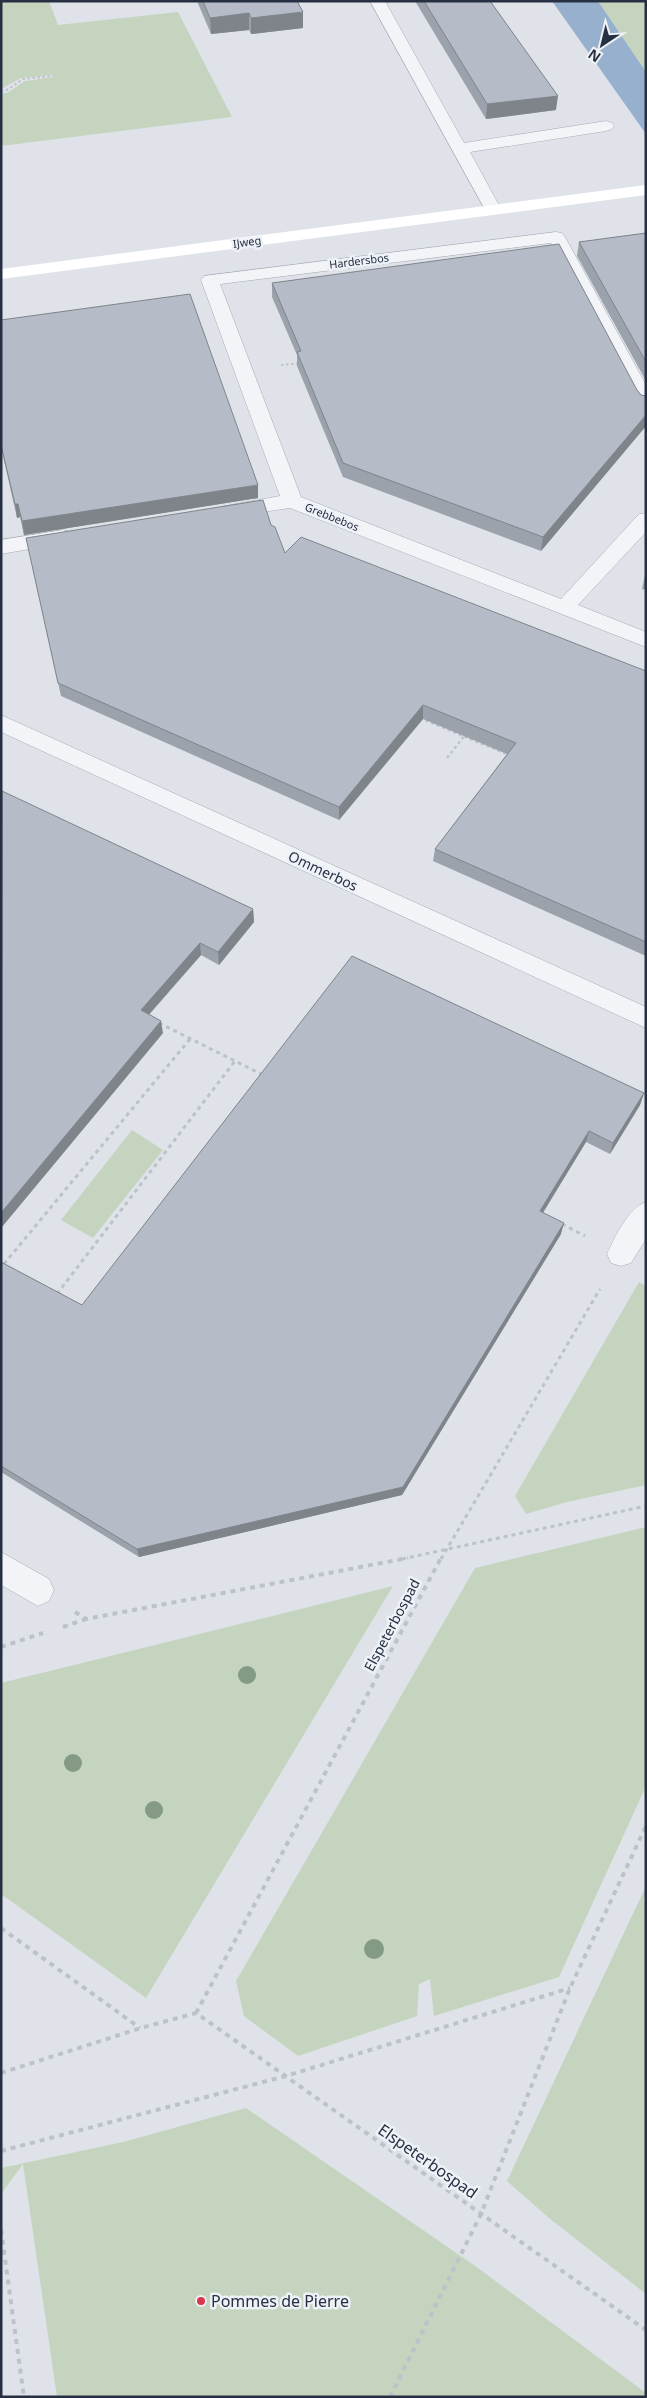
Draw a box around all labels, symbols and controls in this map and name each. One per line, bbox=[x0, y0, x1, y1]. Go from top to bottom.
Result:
north arrow bbox=[577, 20, 627, 70]
text: N bbox=[584, 45, 604, 67]
street label: IJweg bbox=[232, 232, 262, 251]
street label: Hardersbos bbox=[328, 249, 390, 272]
street label: Grebbebos bbox=[303, 499, 361, 534]
street label: Ommerbos bbox=[285, 846, 361, 895]
street label: Elspeterbospad bbox=[359, 1575, 424, 1674]
street label: Elspeterbospad bbox=[374, 2118, 482, 2204]
place label: Pommes de Pierre bbox=[211, 2290, 349, 2312]
marker: Pommes de Pierre bbox=[195, 2295, 207, 2307]

